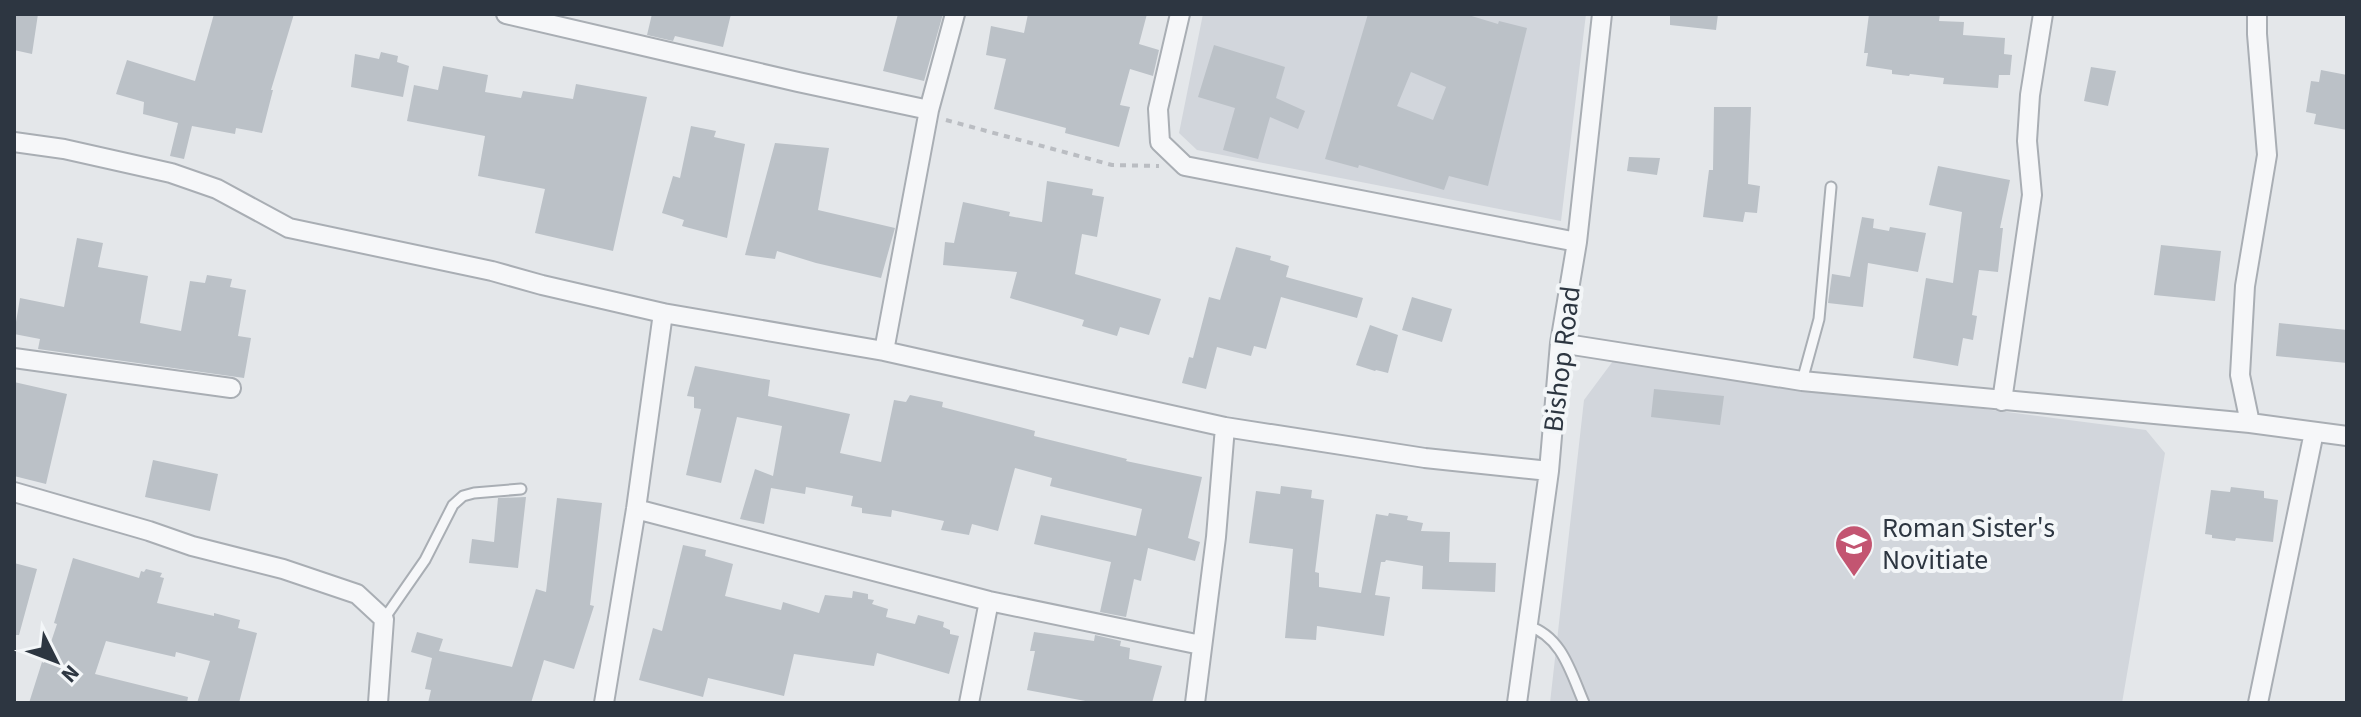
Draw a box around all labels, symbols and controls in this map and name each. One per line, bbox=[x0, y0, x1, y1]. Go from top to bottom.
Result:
street label: Bishop Road bbox=[1533, 284, 1591, 434]
place label: Roman Sister's Novitiate bbox=[1882, 508, 2055, 580]
school or university icon: Roman Sister's Novitiate bbox=[1833, 523, 1875, 578]
north arrow bbox=[16, 621, 96, 701]
text: N bbox=[53, 658, 87, 690]

